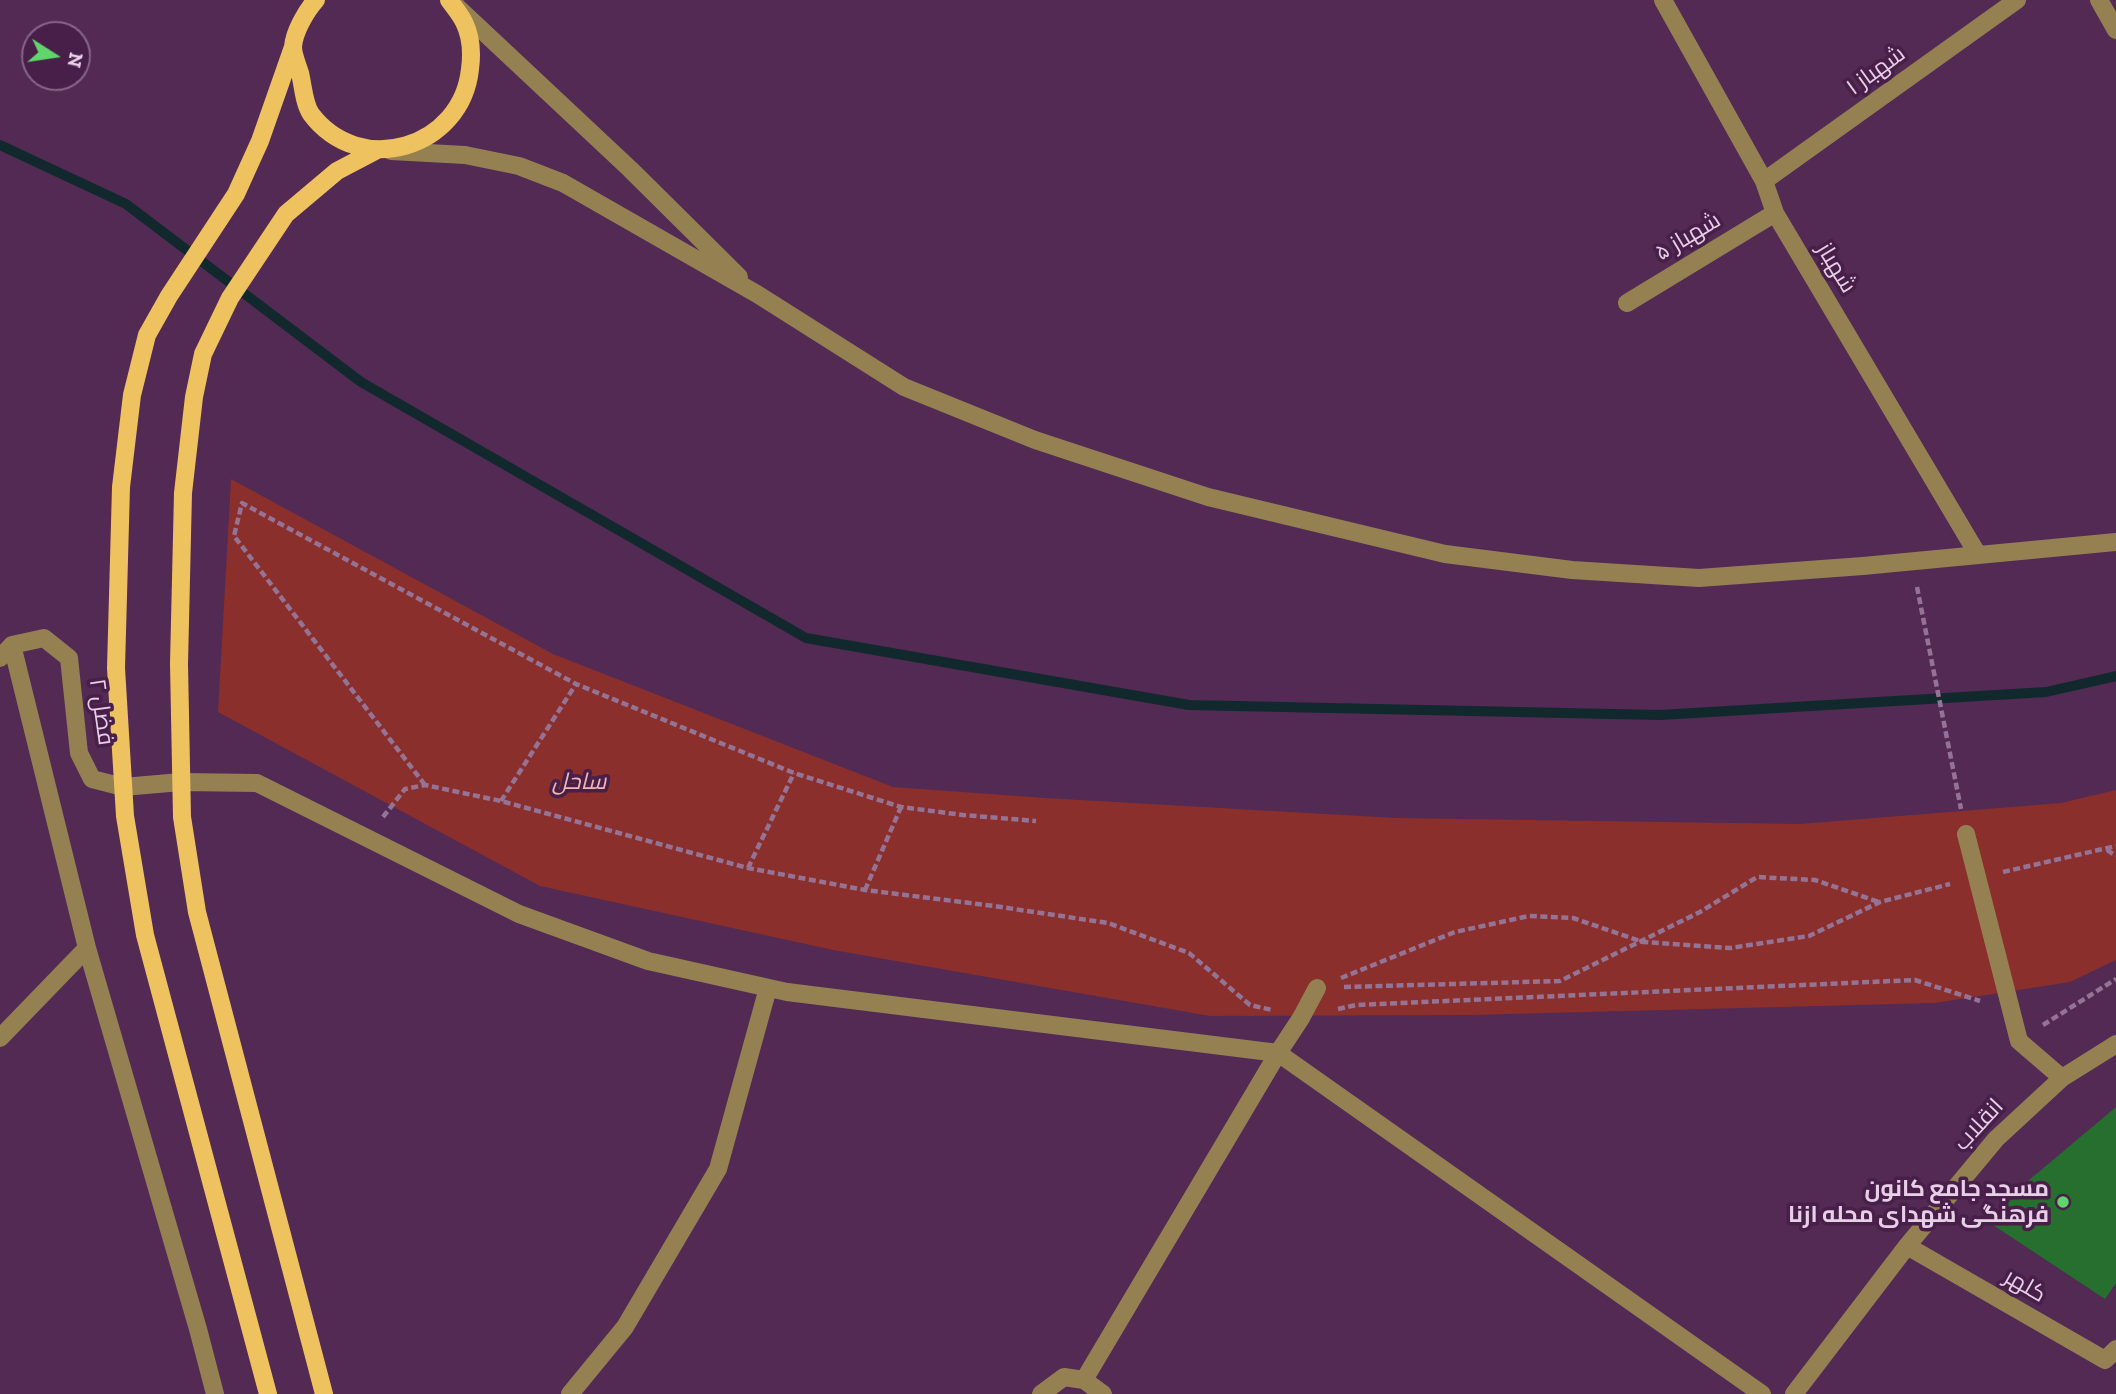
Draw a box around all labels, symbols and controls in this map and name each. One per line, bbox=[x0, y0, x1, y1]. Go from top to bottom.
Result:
north arrow bbox=[21, 21, 91, 91]
street label: شهباز ۱ bbox=[1841, 40, 1911, 102]
text: N bbox=[62, 51, 88, 70]
street label: شهباز ۵ bbox=[1650, 207, 1726, 267]
street label: شهباز bbox=[1810, 238, 1862, 298]
street label: فضل ۲ bbox=[83, 677, 119, 747]
park label: ساحل bbox=[552, 768, 606, 796]
street label: انقلاب bbox=[1948, 1093, 2010, 1157]
place label: مسجد جامع کانون فرهنگی شهدای محله ازنا bbox=[1788, 1175, 2049, 1229]
marker: مسجد جامع کانون فرهنگی شهدای محله ازنا bbox=[2055, 1194, 2071, 1210]
street label: کلهر bbox=[1999, 1263, 2051, 1309]

